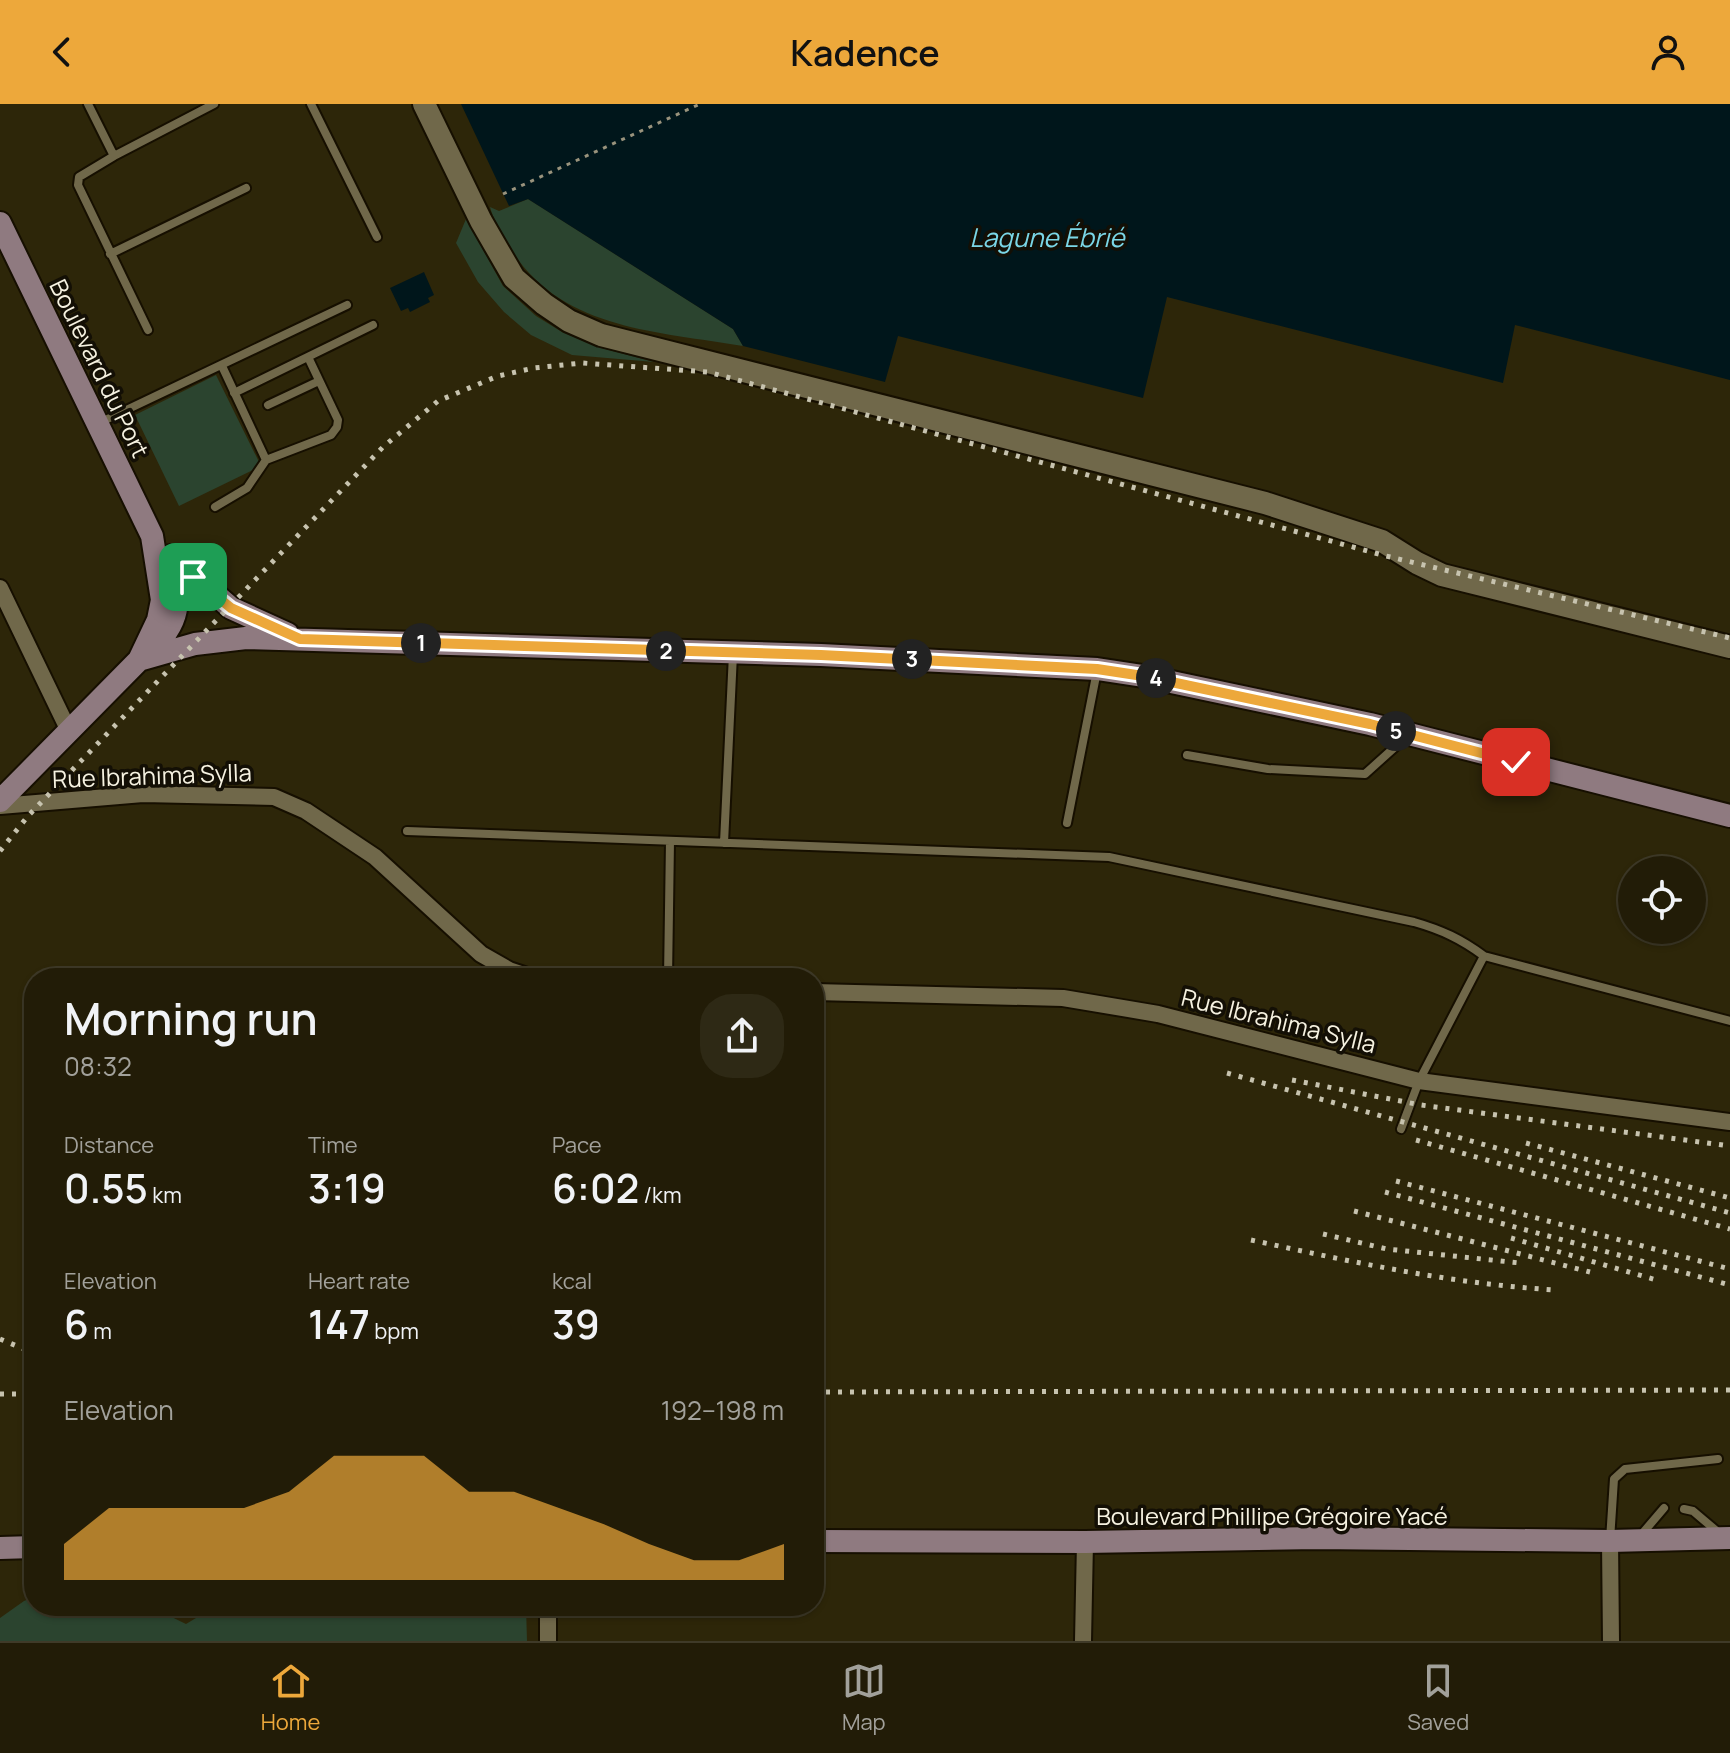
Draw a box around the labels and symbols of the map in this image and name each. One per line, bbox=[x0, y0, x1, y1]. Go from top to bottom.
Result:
water label: Lagune Ébrié bbox=[969, 219, 1126, 255]
street label: Boulevard du Port bbox=[42, 273, 158, 463]
pin bbox=[159, 543, 227, 611]
pin: 1 bbox=[401, 623, 441, 663]
pin: 2 bbox=[646, 631, 686, 671]
pin: 3 bbox=[892, 639, 932, 679]
pin: 4 bbox=[1136, 658, 1176, 698]
pin: 5 bbox=[1376, 711, 1416, 751]
pin bbox=[1482, 728, 1550, 796]
street label: Rue Ibrahima Sylla bbox=[52, 755, 252, 795]
street label: Rue Ibrahima Sylla bbox=[1178, 980, 1380, 1060]
street label: Boulevard Phillipe Grégoire Yacé bbox=[1096, 1499, 1448, 1532]

